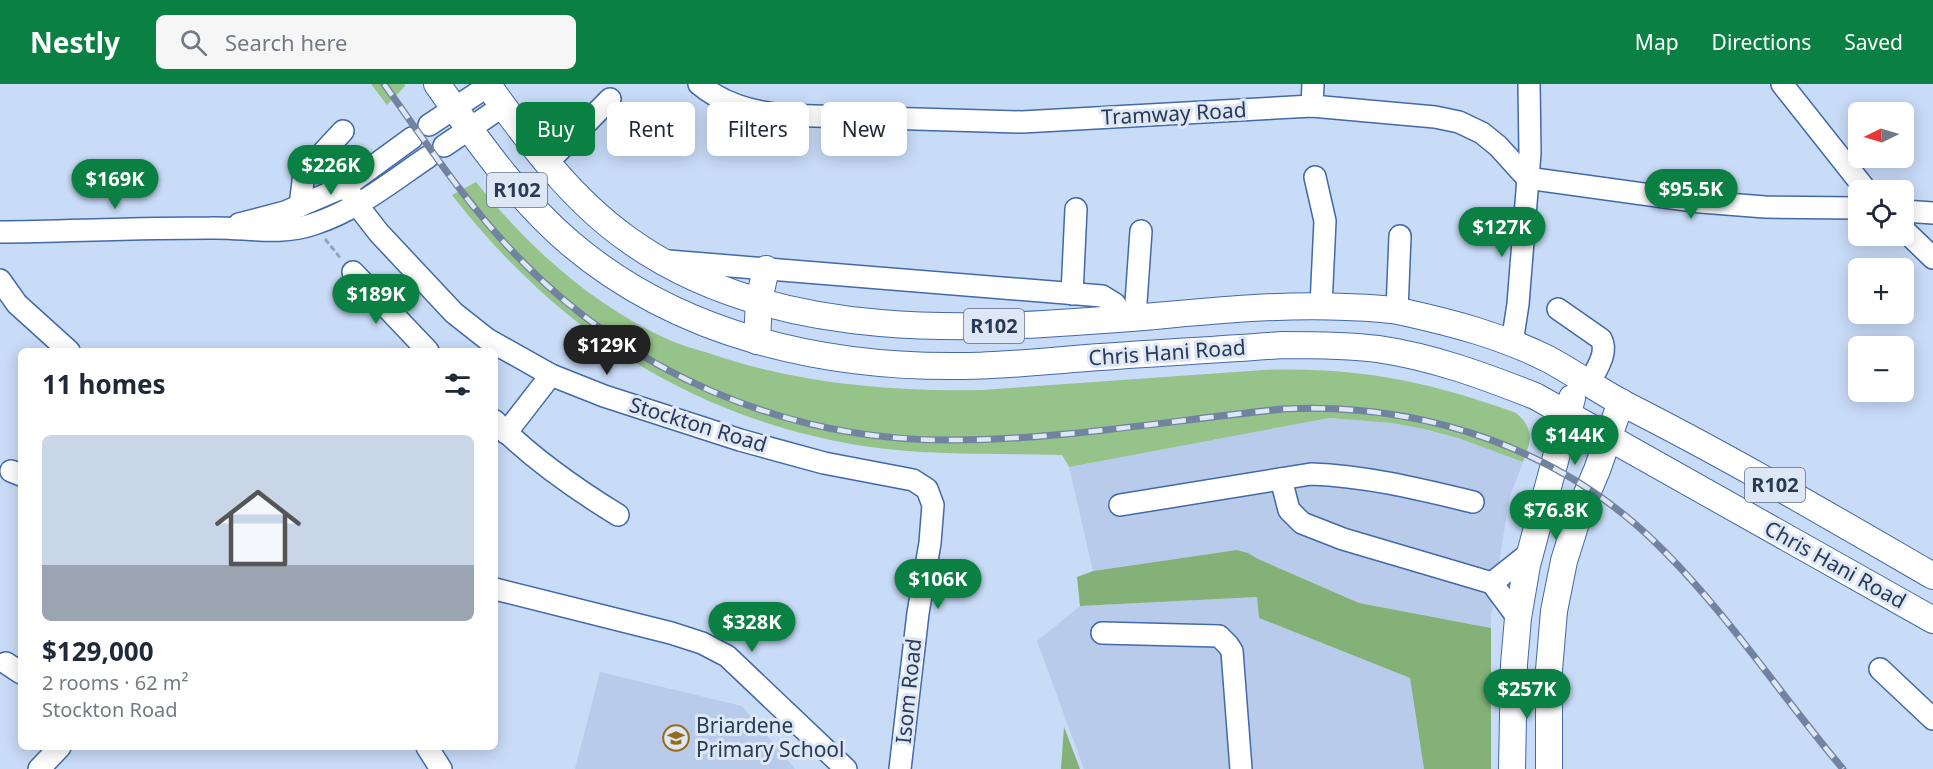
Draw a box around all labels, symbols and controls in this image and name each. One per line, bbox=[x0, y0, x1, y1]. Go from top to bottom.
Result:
search box bbox=[156, 15, 576, 69]
text: Nestly bbox=[30, 23, 120, 61]
icon: search bbox=[177, 26, 210, 59]
text: Search here bbox=[225, 27, 347, 57]
text: Map bbox=[1635, 28, 1679, 56]
text: Directions bbox=[1712, 28, 1811, 56]
text: Saved bbox=[1844, 28, 1903, 56]
street label: Tramway Road bbox=[1101, 95, 1247, 131]
chip: Buy bbox=[516, 102, 595, 156]
chip: Rent bbox=[607, 102, 695, 156]
chip: Filters bbox=[707, 102, 809, 156]
chip: New bbox=[821, 102, 907, 156]
north arrow bbox=[1848, 102, 1914, 168]
map controls bbox=[1848, 102, 1914, 402]
pin: $226K bbox=[289, 145, 373, 196]
text: $226K bbox=[301, 151, 361, 178]
pin: $169K bbox=[73, 159, 157, 210]
text: $169K bbox=[85, 165, 145, 192]
pin: $95.5K bbox=[1642, 169, 1740, 220]
road number: R102 bbox=[487, 173, 547, 207]
text: $95.5K bbox=[1659, 175, 1723, 202]
button: locate bbox=[1848, 180, 1914, 246]
pin: $127K bbox=[1460, 207, 1544, 258]
text: $127K bbox=[1472, 213, 1532, 240]
button: + bbox=[1848, 258, 1914, 324]
pin: $189K bbox=[334, 274, 418, 325]
text: $189K bbox=[346, 280, 406, 307]
road number: R102 bbox=[964, 309, 1024, 343]
pin: $129K bbox=[565, 325, 649, 376]
text: $129K bbox=[577, 331, 637, 358]
street label: Chris Hani Road bbox=[1087, 333, 1246, 371]
button: − bbox=[1848, 336, 1914, 402]
text: 11 homes bbox=[42, 366, 166, 402]
icon: filters bbox=[441, 368, 474, 401]
street label: Stockton Road bbox=[626, 390, 770, 458]
pin: $144K bbox=[1533, 415, 1617, 466]
text: $144K bbox=[1545, 421, 1605, 448]
road number: R102 bbox=[1745, 468, 1805, 502]
icon: home bbox=[204, 474, 312, 582]
pin: $76.8K bbox=[1507, 490, 1605, 541]
text: $76.8K bbox=[1524, 496, 1588, 523]
street label: Chris Hani Road bbox=[1760, 514, 1911, 615]
pin: $106K bbox=[896, 559, 980, 610]
text: $106K bbox=[908, 565, 968, 592]
pin: $328K bbox=[710, 602, 794, 653]
text: $328K bbox=[722, 608, 782, 635]
text: $129,000 bbox=[42, 633, 154, 669]
street label: Isom Road bbox=[889, 637, 927, 745]
text: 2 rooms · 62 m² bbox=[42, 669, 189, 696]
pin: $257K bbox=[1485, 669, 1569, 720]
text: $257K bbox=[1497, 675, 1557, 702]
text: Stockton Road bbox=[42, 696, 178, 723]
place label: Briardene Primary School bbox=[696, 711, 844, 763]
school or university icon: Briardene Primary School bbox=[661, 723, 691, 753]

